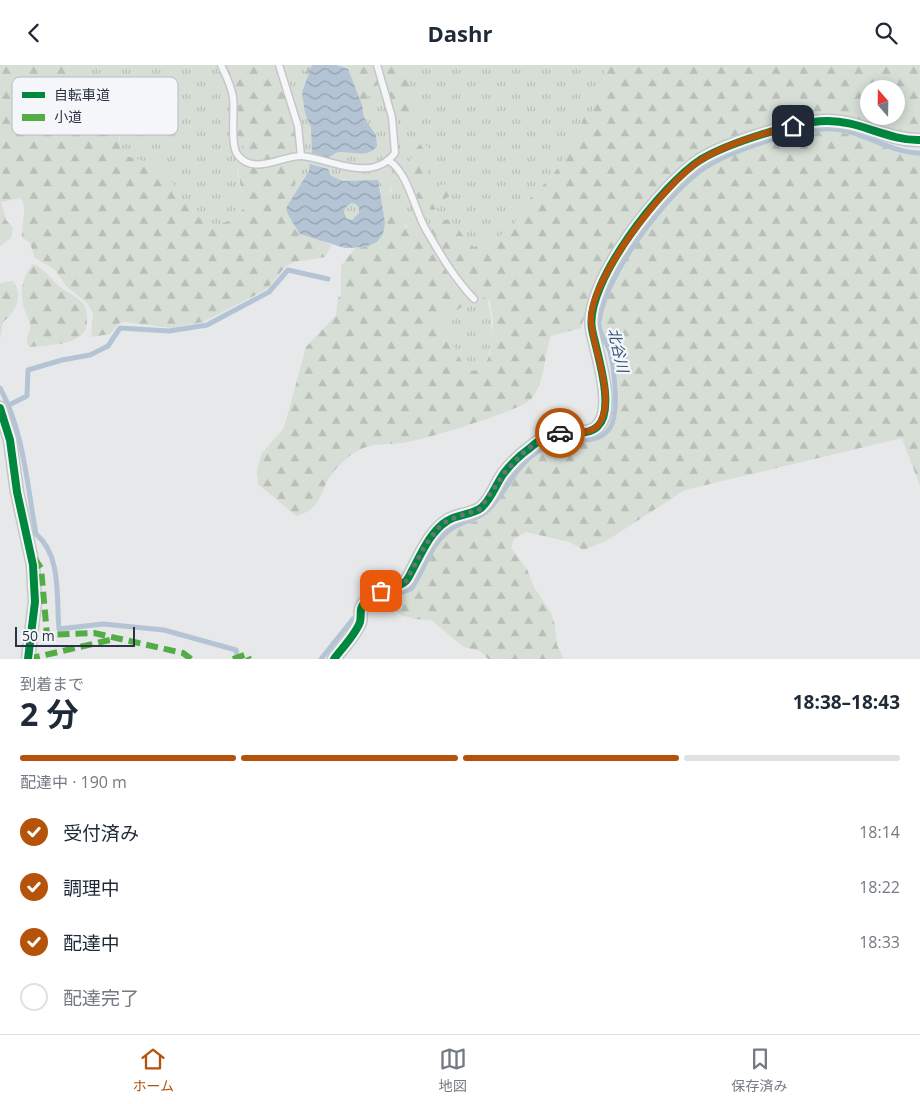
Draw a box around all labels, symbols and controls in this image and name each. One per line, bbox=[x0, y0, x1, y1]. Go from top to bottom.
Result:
text: Dashr bbox=[428, 18, 492, 48]
icon: back bbox=[20, 19, 48, 47]
icon: search bbox=[872, 19, 900, 47]
legend bbox=[12, 77, 178, 135]
north arrow bbox=[860, 80, 905, 125]
map controls bbox=[860, 80, 905, 125]
text: 自転車道 bbox=[54, 85, 110, 104]
pin bbox=[772, 105, 814, 147]
text: 小道 bbox=[54, 107, 82, 126]
icon: home bbox=[779, 112, 807, 140]
water label: 北谷川 bbox=[604, 326, 634, 376]
courier bbox=[535, 408, 585, 458]
icon: car bbox=[546, 419, 574, 447]
pin bbox=[360, 570, 402, 612]
icon: bag bbox=[367, 577, 395, 605]
scale bar bbox=[15, 624, 135, 647]
text: 50 m bbox=[22, 626, 55, 645]
text: 到着まで bbox=[20, 673, 84, 695]
text: 18:38–18:43 bbox=[793, 689, 900, 715]
text: 2 分 bbox=[20, 692, 79, 735]
text: 配達中 · 190 m bbox=[20, 771, 127, 793]
icon: check bbox=[20, 818, 48, 846]
text: 受付済み bbox=[63, 820, 139, 846]
text: 18:14 bbox=[859, 821, 900, 843]
icon: check bbox=[20, 873, 48, 901]
text: 調理中 bbox=[63, 875, 120, 901]
text: 18:22 bbox=[859, 876, 900, 898]
icon: check bbox=[20, 928, 48, 956]
text: 配達中 bbox=[63, 930, 120, 956]
text: 18:33 bbox=[859, 931, 900, 953]
text: 配達完了 bbox=[63, 985, 139, 1011]
tab: ホーム bbox=[132, 1045, 174, 1095]
tab: 地図 bbox=[439, 1045, 467, 1095]
tab: 保存済み bbox=[732, 1045, 788, 1095]

